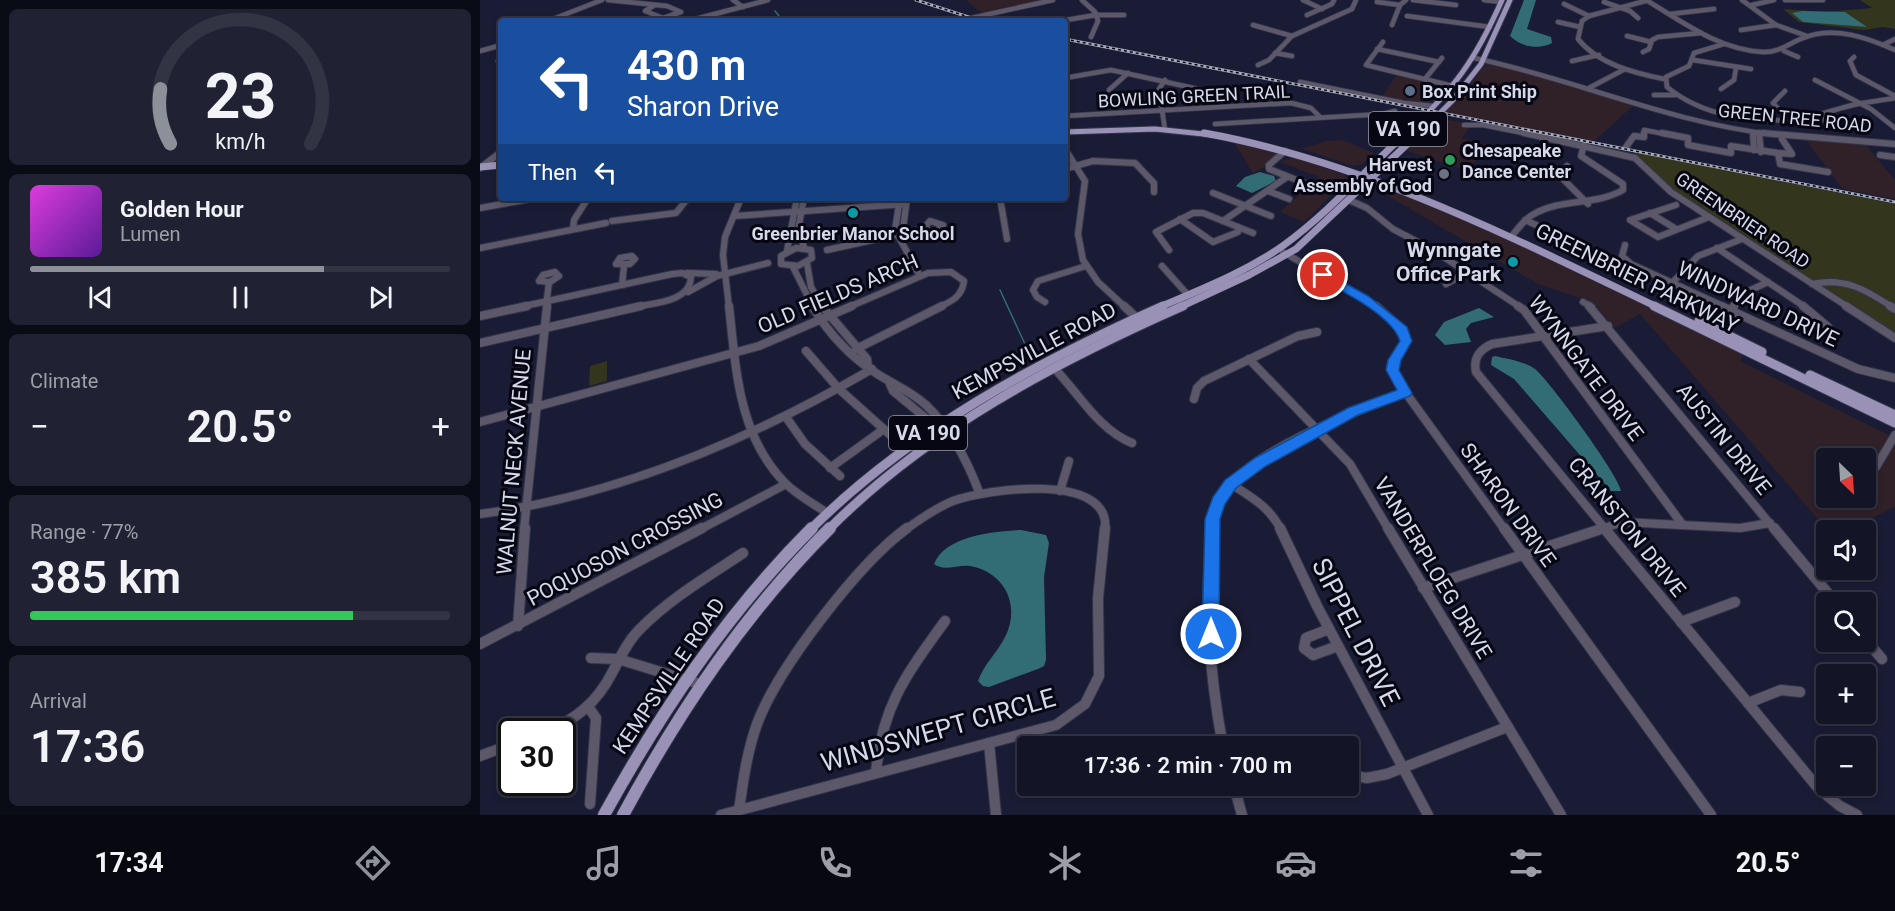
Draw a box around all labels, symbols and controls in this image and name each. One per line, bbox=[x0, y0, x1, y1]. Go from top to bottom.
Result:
text: 430 m bbox=[627, 41, 746, 90]
icon: left bbox=[528, 42, 606, 120]
text: 23 bbox=[204, 60, 276, 133]
street label: BOWLING GREEN TRAIL bbox=[1097, 80, 1291, 112]
place label: Box Print Ship bbox=[1422, 81, 1537, 102]
marker: Box Print Ship bbox=[1403, 84, 1417, 98]
text: Sharon Drive bbox=[627, 91, 779, 123]
street label: GREEN TREE ROAD bbox=[1717, 99, 1873, 137]
road number: VA 190 bbox=[1369, 112, 1447, 146]
text: km/h bbox=[215, 129, 265, 154]
place label: Chesapeake Dance Center bbox=[1462, 140, 1571, 182]
marker: Chesapeake Dance Center bbox=[1443, 153, 1457, 167]
place label: Harvest Assembly of God bbox=[1294, 154, 1432, 196]
icon: left bbox=[589, 156, 622, 189]
text: Then bbox=[528, 160, 577, 185]
marker: Harvest Assembly of God bbox=[1437, 167, 1451, 181]
street label: GREENBRIER ROAD bbox=[1672, 168, 1814, 272]
text: Golden Hour bbox=[120, 197, 244, 222]
marker: Greenbrier Manor School bbox=[846, 206, 860, 220]
street label: GREENBRIER PARKWAY bbox=[1531, 218, 1743, 338]
text: Lumen bbox=[120, 222, 181, 246]
place label: Greenbrier Manor School bbox=[752, 223, 954, 244]
place label: Wynngate Office Park bbox=[1396, 238, 1502, 286]
street label: OLD FIELDS ARCH bbox=[754, 249, 922, 339]
pin bbox=[1297, 249, 1348, 300]
marker: Wynngate Office Park bbox=[1506, 255, 1520, 269]
street label: WINDWARD DRIVE bbox=[1674, 256, 1842, 352]
icon: arrive bbox=[1306, 258, 1339, 291]
icon: previous bbox=[84, 281, 117, 314]
icon: pause bbox=[224, 281, 257, 314]
icon: next bbox=[364, 281, 397, 314]
street label: WYNNGATE DRIVE bbox=[1524, 291, 1648, 445]
street label: KEMPSVILLE ROAD bbox=[948, 298, 1120, 404]
street label: WALNUT NECK AVENUE bbox=[492, 348, 536, 576]
text: Climate bbox=[30, 369, 98, 393]
street label: AUSTIN DRIVE bbox=[1672, 379, 1776, 499]
text: 20.5° bbox=[186, 400, 294, 453]
text: − bbox=[30, 407, 49, 446]
text: + bbox=[431, 407, 450, 446]
road number: VA 190 bbox=[889, 416, 967, 450]
street label: SHARON DRIVE bbox=[1455, 439, 1561, 571]
north arrow bbox=[1816, 448, 1876, 508]
map controls bbox=[1816, 448, 1876, 796]
street label: CRANSTON DRIVE bbox=[1563, 452, 1691, 602]
street label: VANDERPLOEG DRIVE bbox=[1369, 473, 1497, 663]
street label: POQUOSON CROSSING bbox=[523, 487, 727, 611]
text: Range · 77% bbox=[30, 520, 138, 544]
button: sound bbox=[1816, 520, 1876, 580]
text: 385 km bbox=[30, 551, 181, 604]
street label: SIPPEL DRIVE bbox=[1306, 553, 1406, 711]
button: search bbox=[1816, 592, 1876, 652]
street label: KEMPSVILLE ROAD bbox=[608, 594, 730, 758]
position arrow bbox=[1179, 602, 1243, 666]
button: + bbox=[1816, 664, 1876, 724]
street label: WINDSWEPT CIRCLE bbox=[817, 682, 1059, 778]
text: Arrival bbox=[30, 689, 87, 713]
speed limit sign: 30 bbox=[498, 718, 576, 796]
text: 17:36 bbox=[30, 720, 145, 773]
button: − bbox=[1816, 736, 1876, 796]
text: 17:36 · 2 min · 700 m bbox=[1084, 753, 1292, 778]
icon: directions bbox=[352, 842, 394, 884]
icon: music bbox=[583, 842, 625, 884]
icon: phone bbox=[814, 842, 856, 884]
icon: climate bbox=[1044, 842, 1086, 884]
icon: car bbox=[1275, 842, 1317, 884]
icon: filters bbox=[1505, 842, 1547, 884]
text: 17:34 bbox=[94, 847, 164, 879]
text: 20.5° bbox=[1736, 847, 1801, 879]

